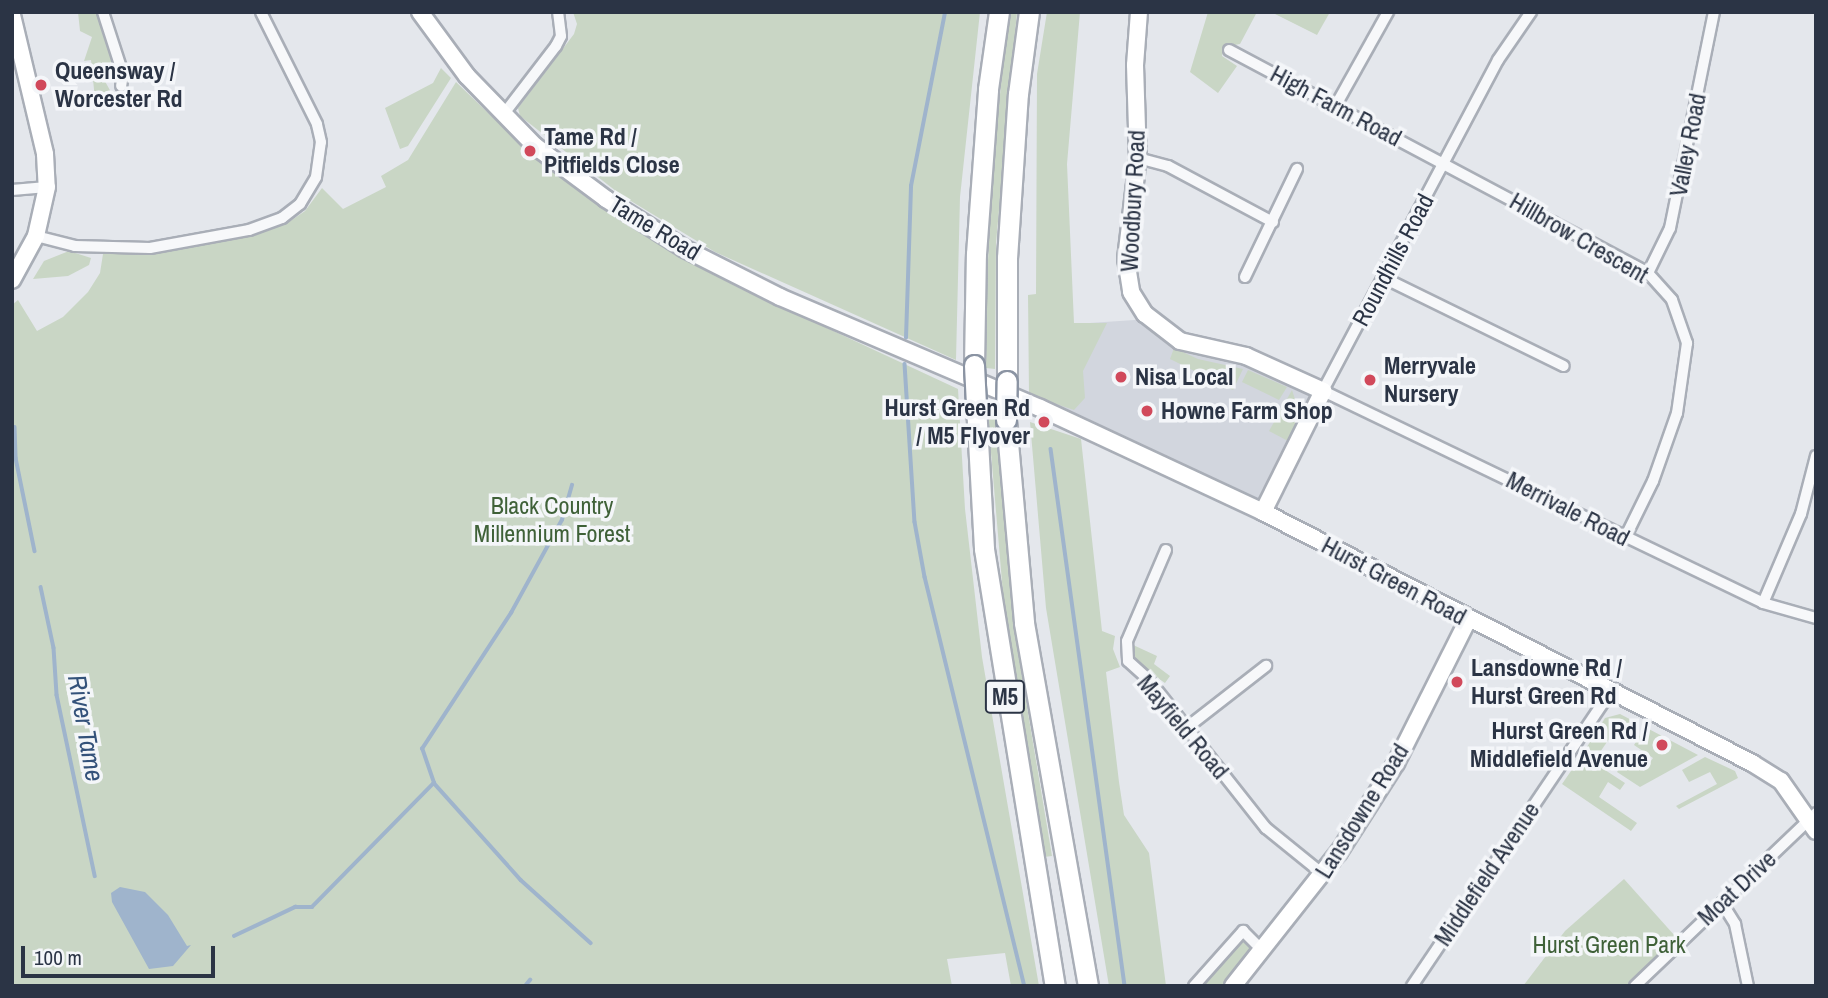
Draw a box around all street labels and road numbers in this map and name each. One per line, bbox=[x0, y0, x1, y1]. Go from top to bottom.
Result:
street label: High Farm Road bbox=[1265, 59, 1407, 153]
street label: Valley Road bbox=[1664, 91, 1712, 199]
street label: Woodbury Road bbox=[1115, 129, 1151, 273]
street label: Hillbrow Crescent bbox=[1505, 187, 1653, 289]
street label: Roundhills Road bbox=[1346, 189, 1440, 331]
street label: Tame Road bbox=[604, 190, 706, 266]
street label: Merrivale Road bbox=[1502, 466, 1634, 552]
street label: Hurst Green Road bbox=[1317, 531, 1471, 631]
street label: Mayfield Road bbox=[1131, 669, 1235, 785]
road number: M5 bbox=[984, 678, 1026, 716]
street label: Lansdowne Road bbox=[1309, 738, 1415, 884]
street label: Middlefield Avenue bbox=[1428, 796, 1546, 952]
street label: Moat Drive bbox=[1692, 845, 1782, 931]

